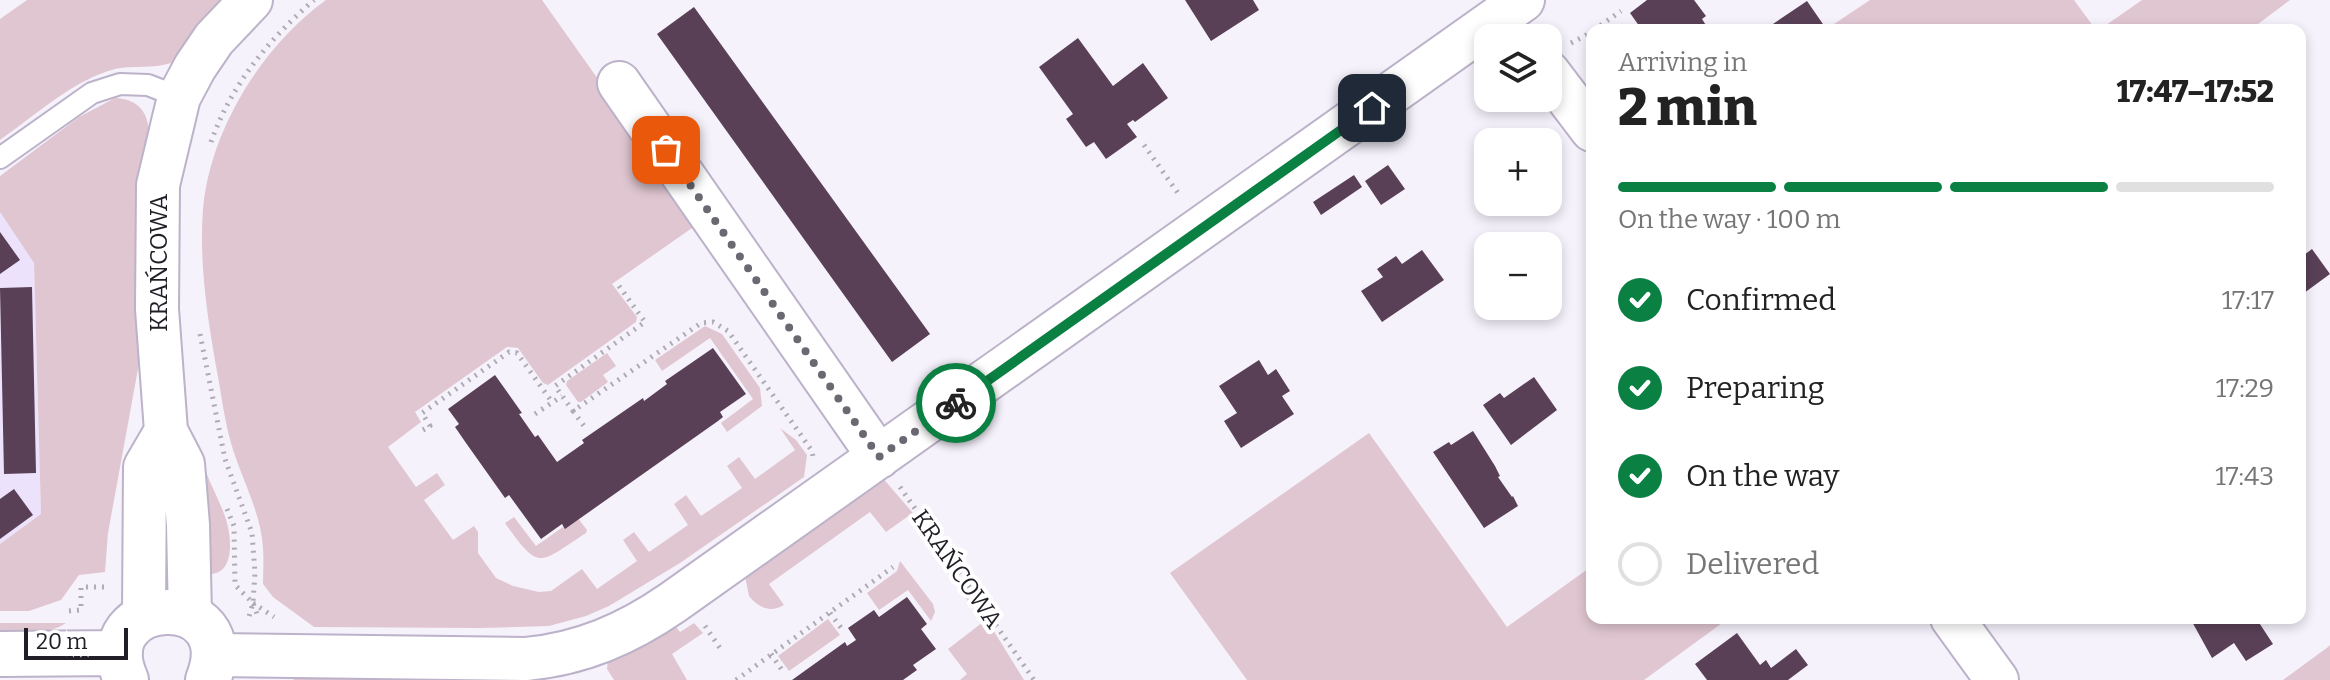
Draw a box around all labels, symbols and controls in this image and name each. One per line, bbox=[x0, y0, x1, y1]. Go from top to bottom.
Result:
map controls bbox=[1474, 24, 1562, 320]
button: layers bbox=[1474, 24, 1562, 112]
text: Arriving in bbox=[1618, 47, 1747, 78]
pin bbox=[1338, 74, 1406, 142]
text: 17:47–17:52 bbox=[2117, 74, 2274, 110]
text: 2 min bbox=[1618, 76, 1757, 139]
icon: home bbox=[1350, 86, 1394, 130]
pin bbox=[632, 116, 700, 184]
icon: bag bbox=[644, 128, 688, 172]
button: + bbox=[1474, 128, 1562, 216]
street label: KRAŃCOWA bbox=[144, 194, 173, 332]
text: On the way · 100 m bbox=[1618, 204, 1841, 235]
button: − bbox=[1474, 232, 1562, 320]
icon: check bbox=[1618, 278, 1662, 322]
text: Confirmed bbox=[1686, 282, 1836, 318]
text: 17:17 bbox=[2222, 285, 2274, 316]
courier bbox=[916, 363, 996, 443]
icon: check bbox=[1618, 366, 1662, 410]
text: Preparing bbox=[1686, 370, 1824, 406]
text: 17:29 bbox=[2216, 373, 2274, 404]
icon: bike bbox=[934, 381, 978, 425]
icon: check bbox=[1618, 454, 1662, 498]
text: On the way bbox=[1686, 458, 1839, 494]
text: 17:43 bbox=[2215, 461, 2274, 492]
street label: KRAŃCOWA bbox=[906, 504, 1009, 634]
text: Delivered bbox=[1686, 546, 1819, 582]
scale bar bbox=[24, 624, 128, 660]
text: 20 m bbox=[36, 628, 87, 655]

